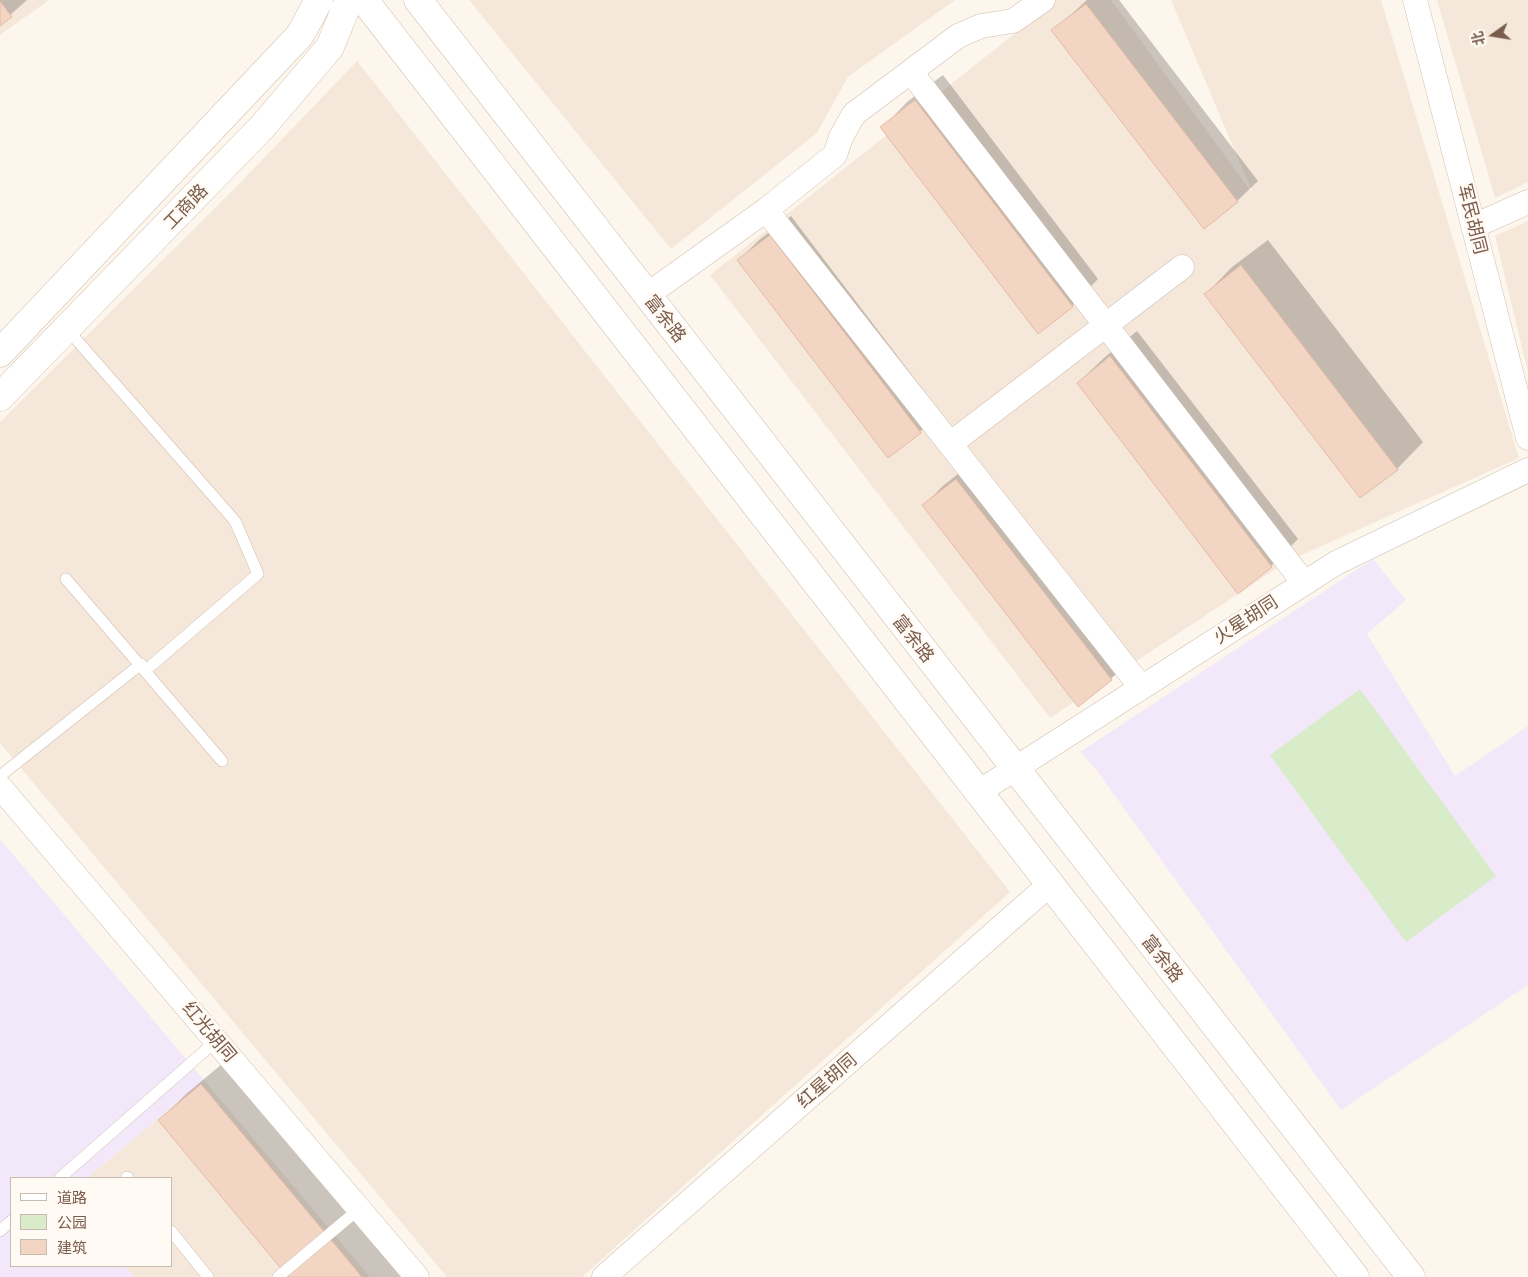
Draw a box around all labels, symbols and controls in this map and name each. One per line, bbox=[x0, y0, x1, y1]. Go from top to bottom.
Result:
north arrow bbox=[1468, 10, 1518, 60]
text: 北 bbox=[1468, 30, 1488, 47]
street label: 工商路 bbox=[159, 180, 213, 234]
street label: 军民胡同 bbox=[1453, 181, 1491, 257]
street label: 富余路 bbox=[640, 291, 690, 347]
street label: 火星胡同 bbox=[1210, 591, 1282, 649]
street label: 富余路 bbox=[888, 611, 938, 667]
street label: 富余路 bbox=[1137, 931, 1187, 987]
street label: 红光胡同 bbox=[178, 997, 240, 1067]
street label: 红星胡同 bbox=[793, 1049, 861, 1113]
legend bbox=[10, 1177, 172, 1267]
text: 道路 bbox=[57, 1188, 87, 1207]
text: 公园 bbox=[57, 1213, 87, 1232]
text: 建筑 bbox=[57, 1238, 87, 1257]

